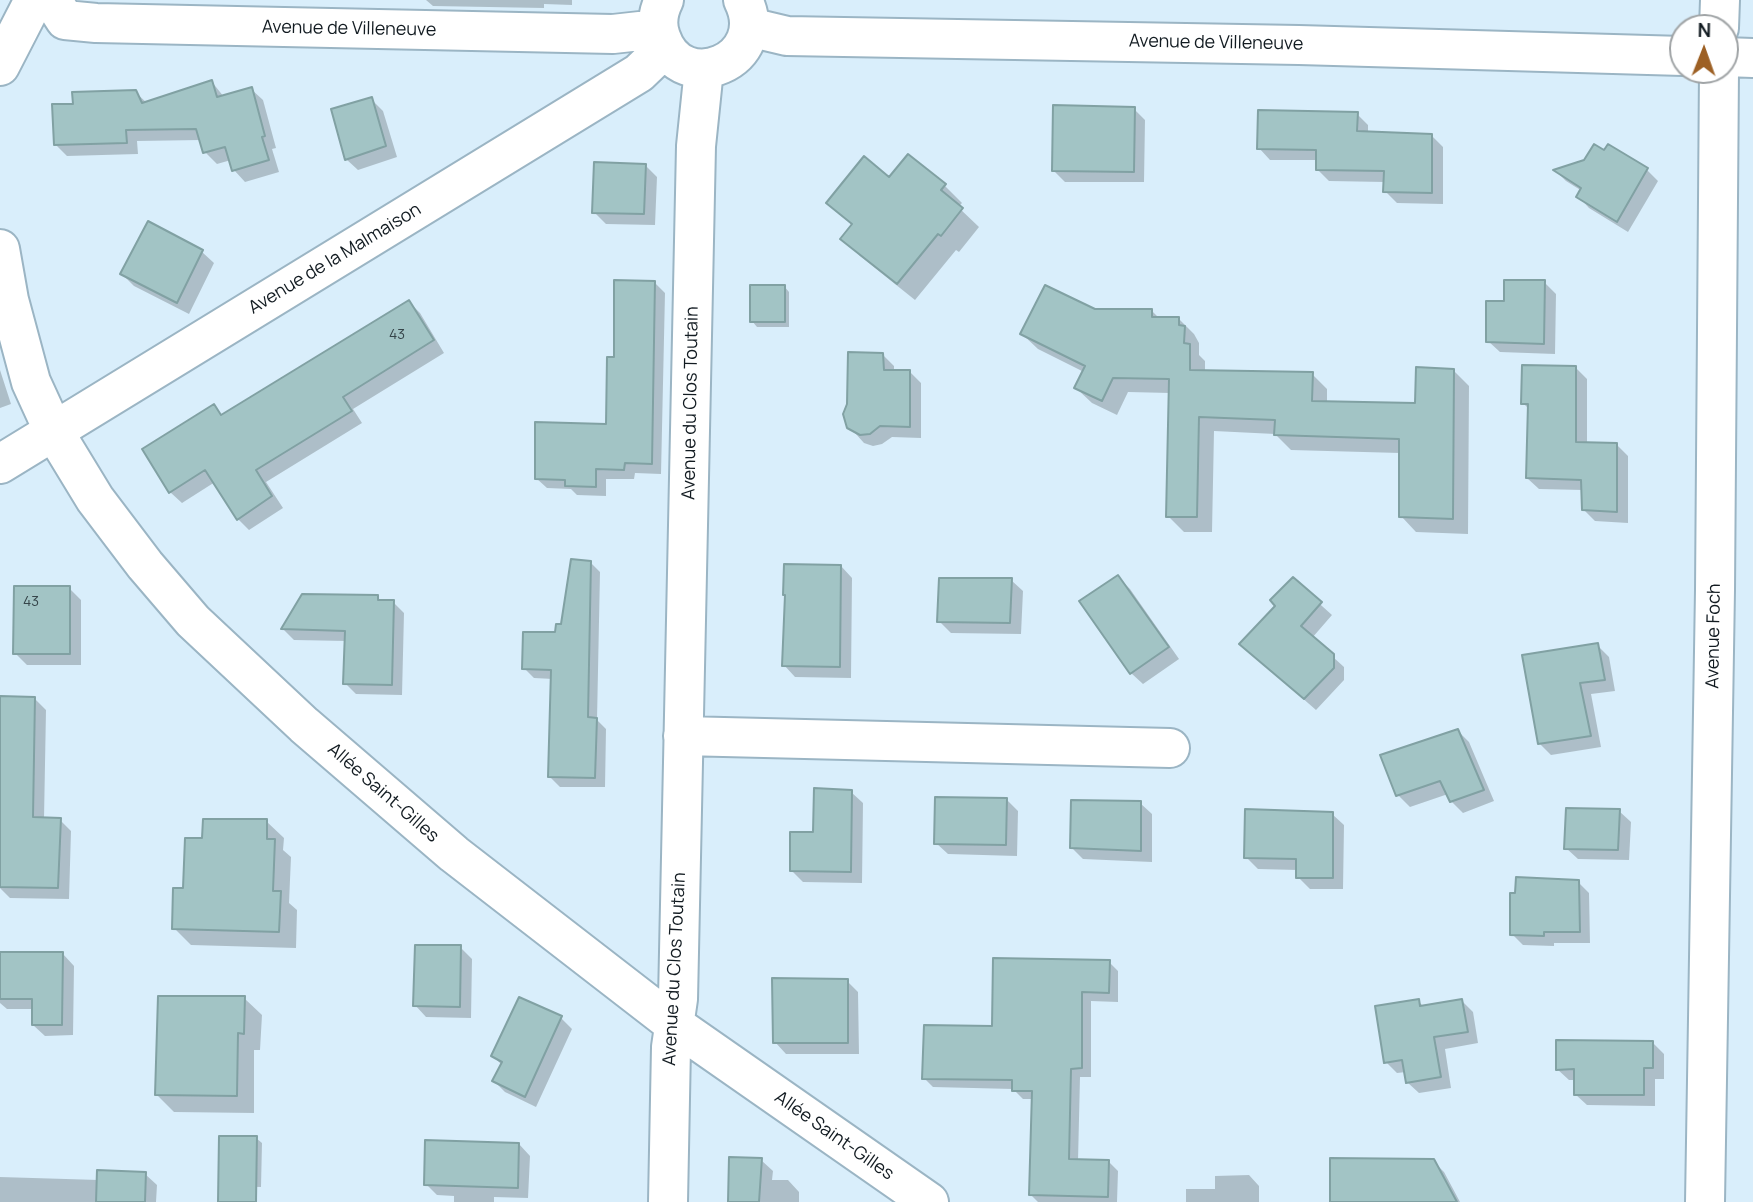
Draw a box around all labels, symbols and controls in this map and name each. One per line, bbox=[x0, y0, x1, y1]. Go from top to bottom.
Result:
north arrow bbox=[1669, 14, 1739, 84]
street label: Avenue de Villeneuve bbox=[262, 17, 436, 41]
text: N bbox=[1697, 17, 1711, 43]
street label: Avenue de Villeneuve bbox=[1129, 31, 1303, 55]
street label: Avenue de la Malmaison bbox=[245, 199, 425, 319]
street label: Avenue du Clos Toutain bbox=[679, 306, 703, 500]
house number: 43 bbox=[389, 327, 405, 343]
street label: Avenue Foch bbox=[1702, 583, 1726, 689]
house number: 43 bbox=[23, 594, 39, 610]
street label: Allée Saint-Gilles bbox=[323, 739, 443, 847]
street label: Avenue du Clos Toutain bbox=[659, 872, 691, 1066]
street label: Allée Saint-Gilles bbox=[770, 1087, 898, 1185]

